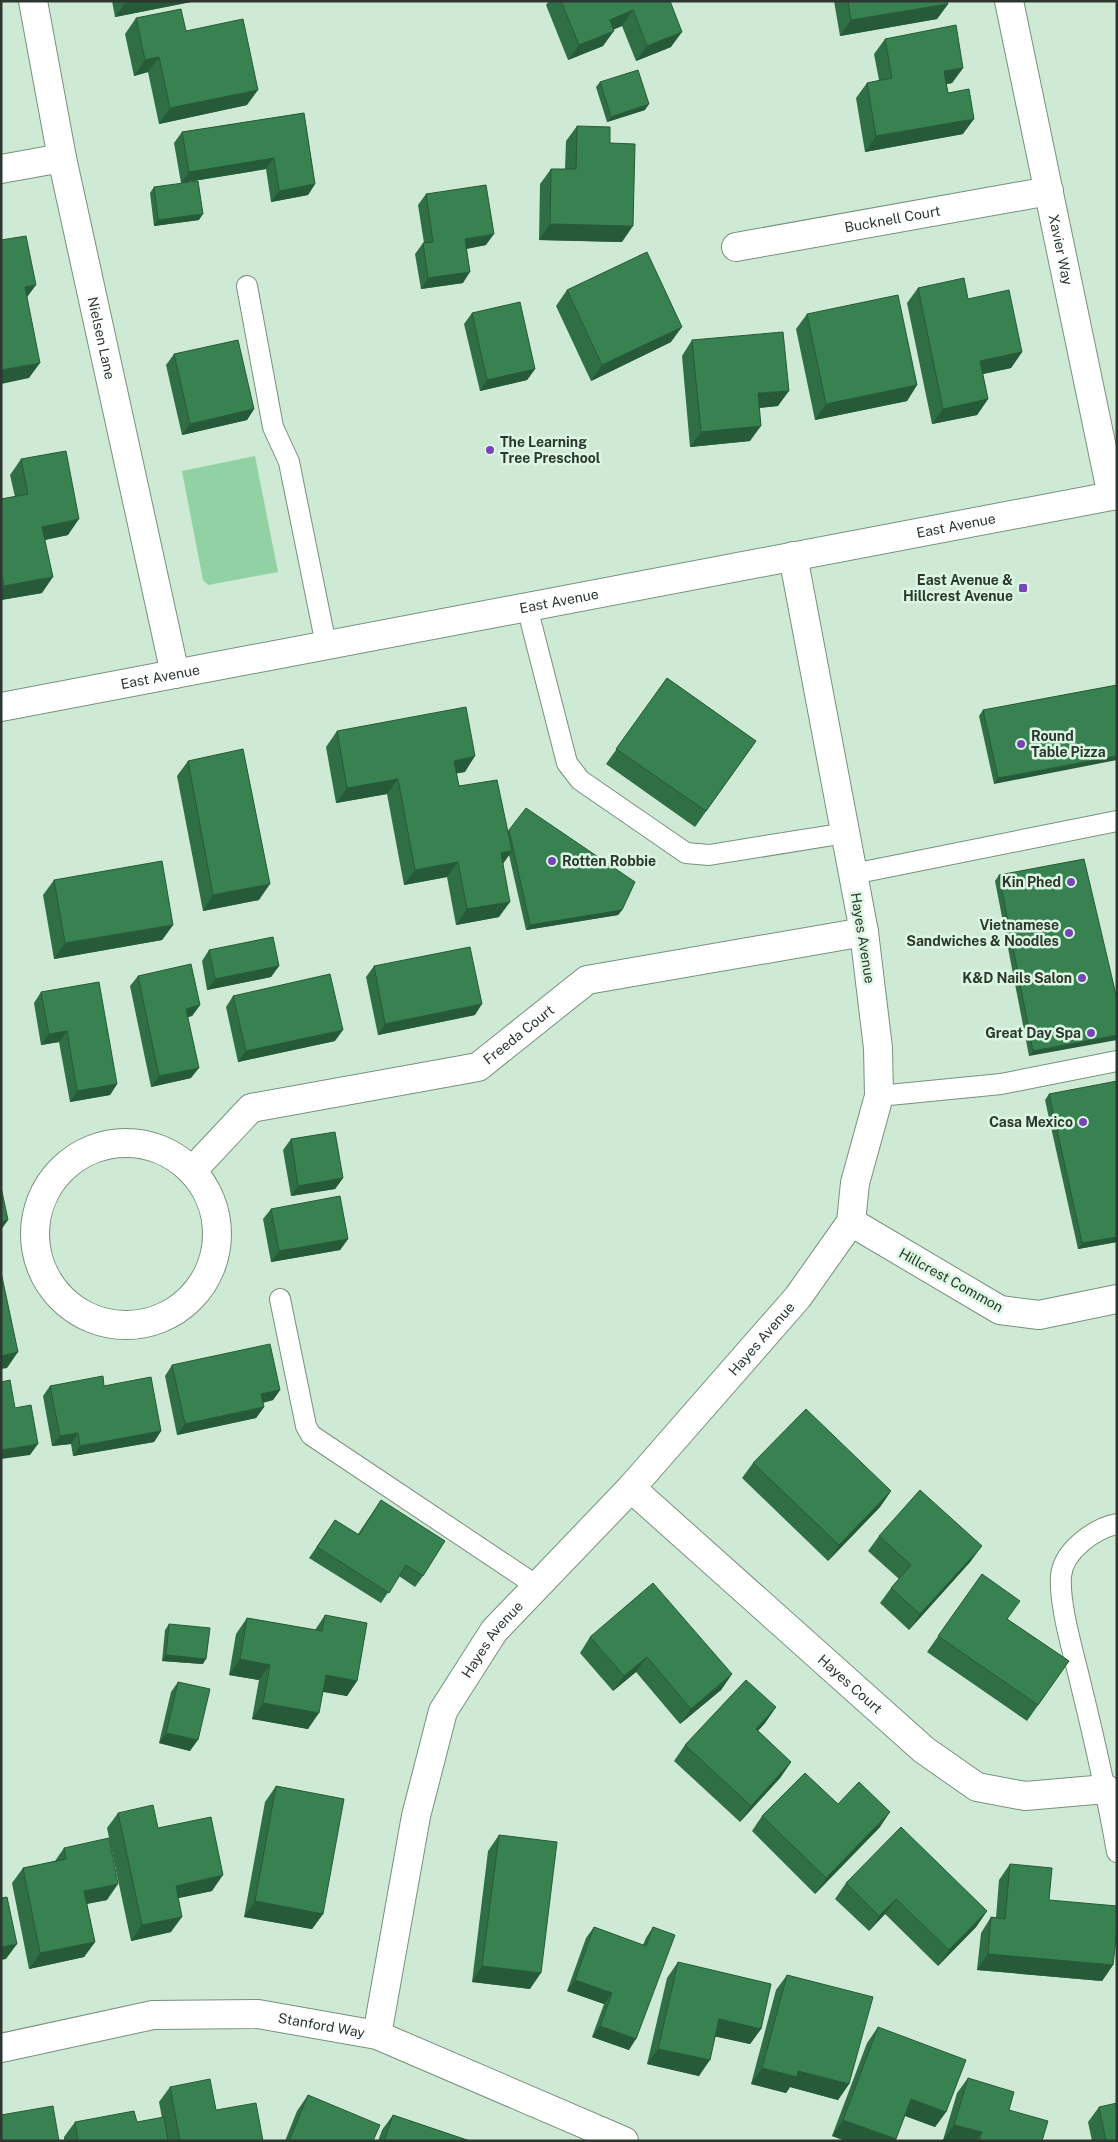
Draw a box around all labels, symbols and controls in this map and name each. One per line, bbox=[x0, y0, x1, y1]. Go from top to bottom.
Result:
street label: Bucknell Court bbox=[843, 203, 942, 235]
street label: Xavier Way bbox=[1046, 213, 1076, 287]
street label: Nielsen Lane bbox=[85, 295, 118, 381]
place label: The Learning Tree Preschool bbox=[500, 434, 601, 466]
marker: The Learning Tree Preschool bbox=[484, 444, 496, 456]
street label: East Avenue bbox=[915, 510, 997, 541]
place label: East Avenue & Hillcrest Avenue bbox=[903, 572, 1013, 604]
marker: East Avenue & Hillcrest Avenue bbox=[1017, 582, 1029, 594]
street label: East Avenue bbox=[518, 586, 600, 616]
street label: East Avenue bbox=[119, 661, 201, 692]
place label: Round Table Pizza bbox=[1031, 728, 1106, 760]
marker: Round Table Pizza bbox=[1015, 738, 1027, 750]
place label: Rotten Robbie bbox=[562, 853, 656, 869]
marker: Rotten Robbie bbox=[546, 855, 558, 867]
place label: Kin Phed bbox=[1002, 874, 1061, 890]
marker: Kin Phed bbox=[1065, 876, 1077, 888]
street label: Hayes Avenue bbox=[848, 891, 878, 985]
place label: Vietnamese Sandwiches & Noodles bbox=[906, 917, 1059, 949]
marker: Vietnamese Sandwiches & Noodles bbox=[1063, 927, 1075, 939]
place label: K&D Nails Salon bbox=[962, 970, 1072, 986]
marker: K&D Nails Salon bbox=[1076, 972, 1088, 984]
street label: Freeda Court bbox=[480, 1002, 557, 1068]
place label: Great Day Spa bbox=[985, 1025, 1081, 1041]
marker: Great Day Spa bbox=[1085, 1027, 1097, 1039]
place label: Casa Mexico bbox=[989, 1114, 1073, 1130]
marker: Casa Mexico bbox=[1077, 1116, 1089, 1128]
street label: Hillcrest Common bbox=[896, 1245, 1006, 1315]
street label: Hayes Avenue bbox=[725, 1299, 798, 1379]
street label: Hayes Avenue bbox=[458, 1598, 526, 1681]
street label: Hayes Court bbox=[815, 1651, 885, 1717]
street label: Stanford Way bbox=[277, 2010, 367, 2041]

